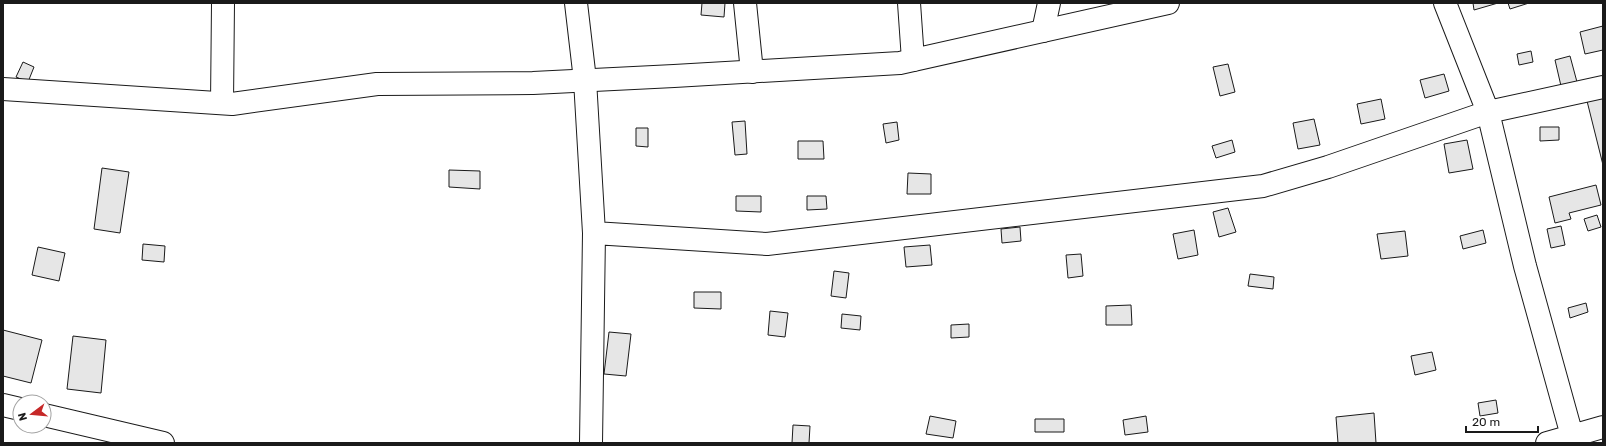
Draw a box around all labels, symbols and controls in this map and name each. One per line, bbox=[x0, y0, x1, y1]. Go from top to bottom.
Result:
north arrow bbox=[12, 394, 52, 434]
scale bar bbox=[1466, 408, 1538, 434]
text: N bbox=[16, 411, 30, 422]
text: 20 m bbox=[1472, 415, 1500, 429]

